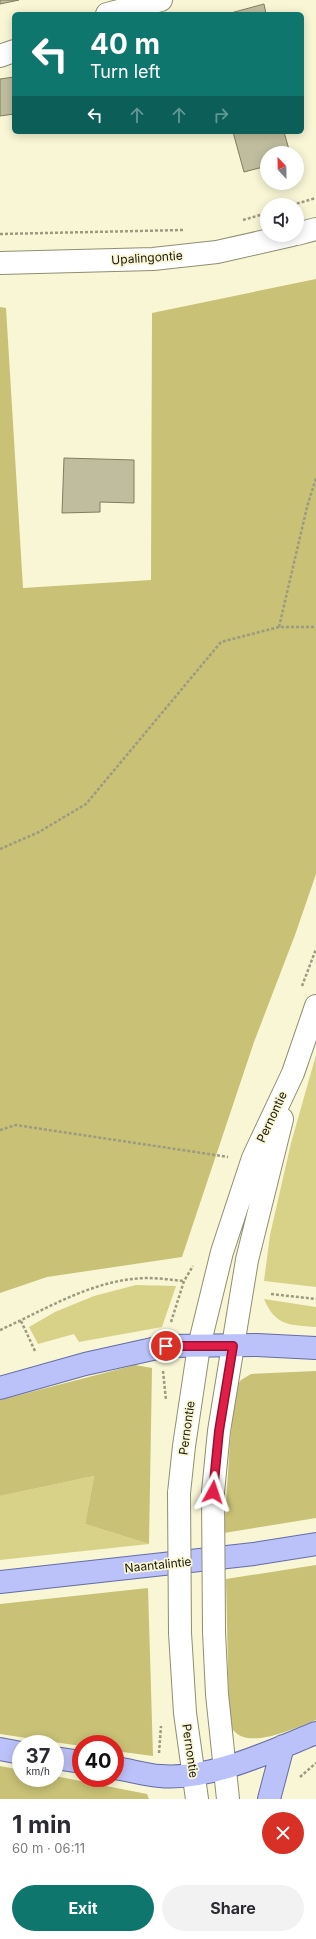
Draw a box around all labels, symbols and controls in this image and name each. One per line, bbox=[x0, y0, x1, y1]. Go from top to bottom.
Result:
text: 40 m bbox=[90, 27, 160, 61]
icon: left bbox=[24, 28, 76, 80]
text: Turn left bbox=[90, 61, 160, 82]
icon: left bbox=[84, 104, 106, 126]
icon: ahead bbox=[126, 104, 148, 126]
icon: ahead bbox=[168, 104, 190, 126]
icon: right bbox=[210, 104, 232, 126]
north arrow bbox=[260, 146, 304, 190]
map controls bbox=[260, 146, 304, 242]
button: sound bbox=[260, 198, 304, 242]
street label: Upalingontie bbox=[111, 248, 183, 267]
street label: Pernontie bbox=[253, 1089, 290, 1145]
pin bbox=[149, 1329, 183, 1363]
icon: arrive bbox=[155, 1335, 177, 1357]
street label: Pernontie bbox=[175, 1400, 198, 1456]
position arrow bbox=[192, 1471, 234, 1513]
street label: Naantalintie bbox=[124, 1554, 192, 1575]
street label: Pernontie bbox=[179, 1723, 202, 1779]
speed limit sign: 40 bbox=[72, 1735, 124, 1787]
text: 37 bbox=[26, 1744, 50, 1768]
text: km/h bbox=[26, 1765, 50, 1777]
text: 1 min bbox=[12, 1810, 71, 1839]
button: close bbox=[262, 1812, 304, 1854]
text: 60 m · 06:11 bbox=[12, 1840, 85, 1856]
button: Exit bbox=[12, 1885, 154, 1931]
button: Share bbox=[162, 1885, 304, 1931]

